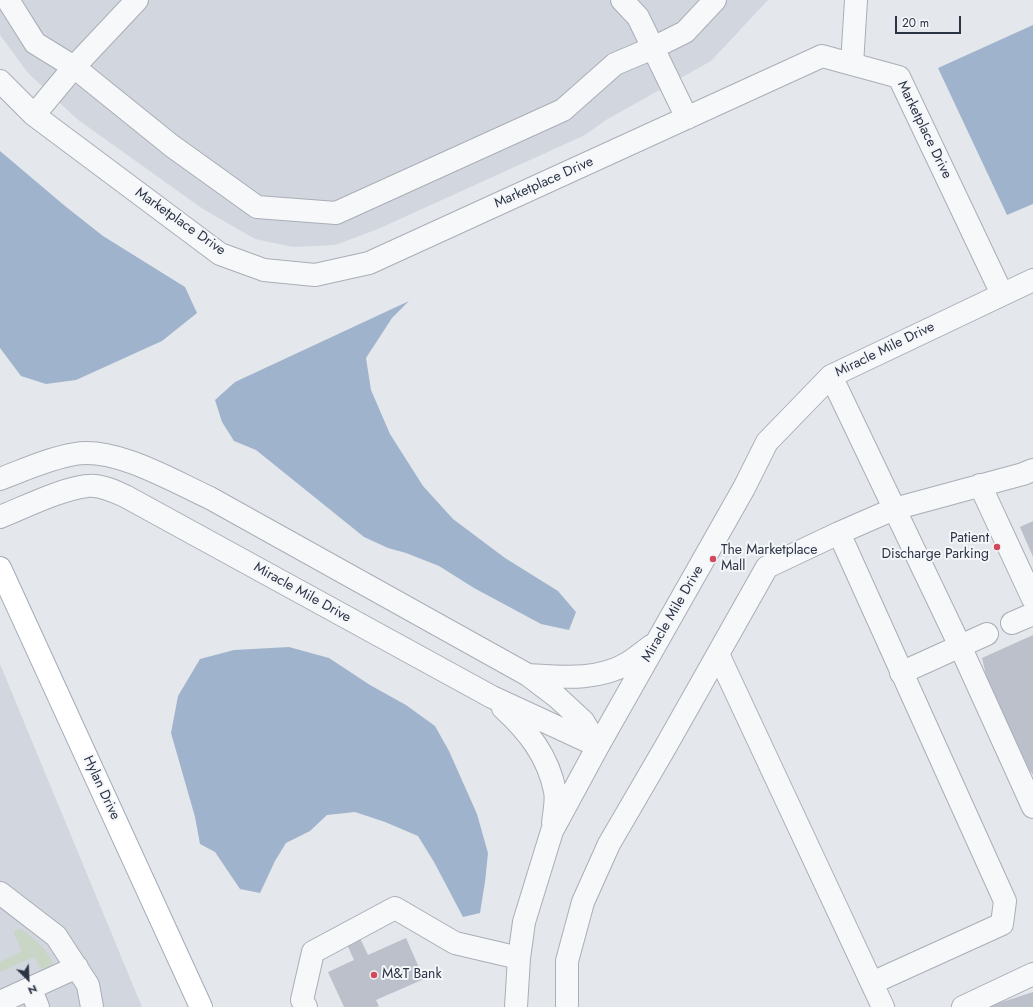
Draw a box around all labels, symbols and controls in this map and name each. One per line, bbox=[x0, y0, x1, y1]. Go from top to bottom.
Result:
scale bar bbox=[897, 8, 963, 34]
text: 20 m bbox=[902, 14, 929, 32]
street label: Marketplace Drive bbox=[893, 78, 955, 182]
street label: Marketplace Drive bbox=[492, 154, 596, 212]
street label: Marketplace Drive bbox=[132, 185, 228, 259]
street label: Miracle Mile Drive bbox=[833, 319, 937, 381]
place label: Patient Discharge Parking bbox=[882, 531, 989, 564]
marker: Patient Discharge Parking bbox=[992, 542, 1002, 552]
place label: The Marketplace Mall bbox=[721, 543, 818, 576]
marker: The Marketplace Mall bbox=[708, 554, 718, 564]
street label: Miracle Mile Drive bbox=[250, 559, 354, 627]
street label: Miracle Mile Drive bbox=[639, 563, 707, 665]
street label: Hylan Drive bbox=[79, 753, 123, 823]
north arrow bbox=[8, 959, 48, 999]
place label: M&T Bank bbox=[382, 967, 442, 983]
marker: M&T Bank bbox=[369, 970, 379, 980]
text: N bbox=[26, 981, 40, 999]

